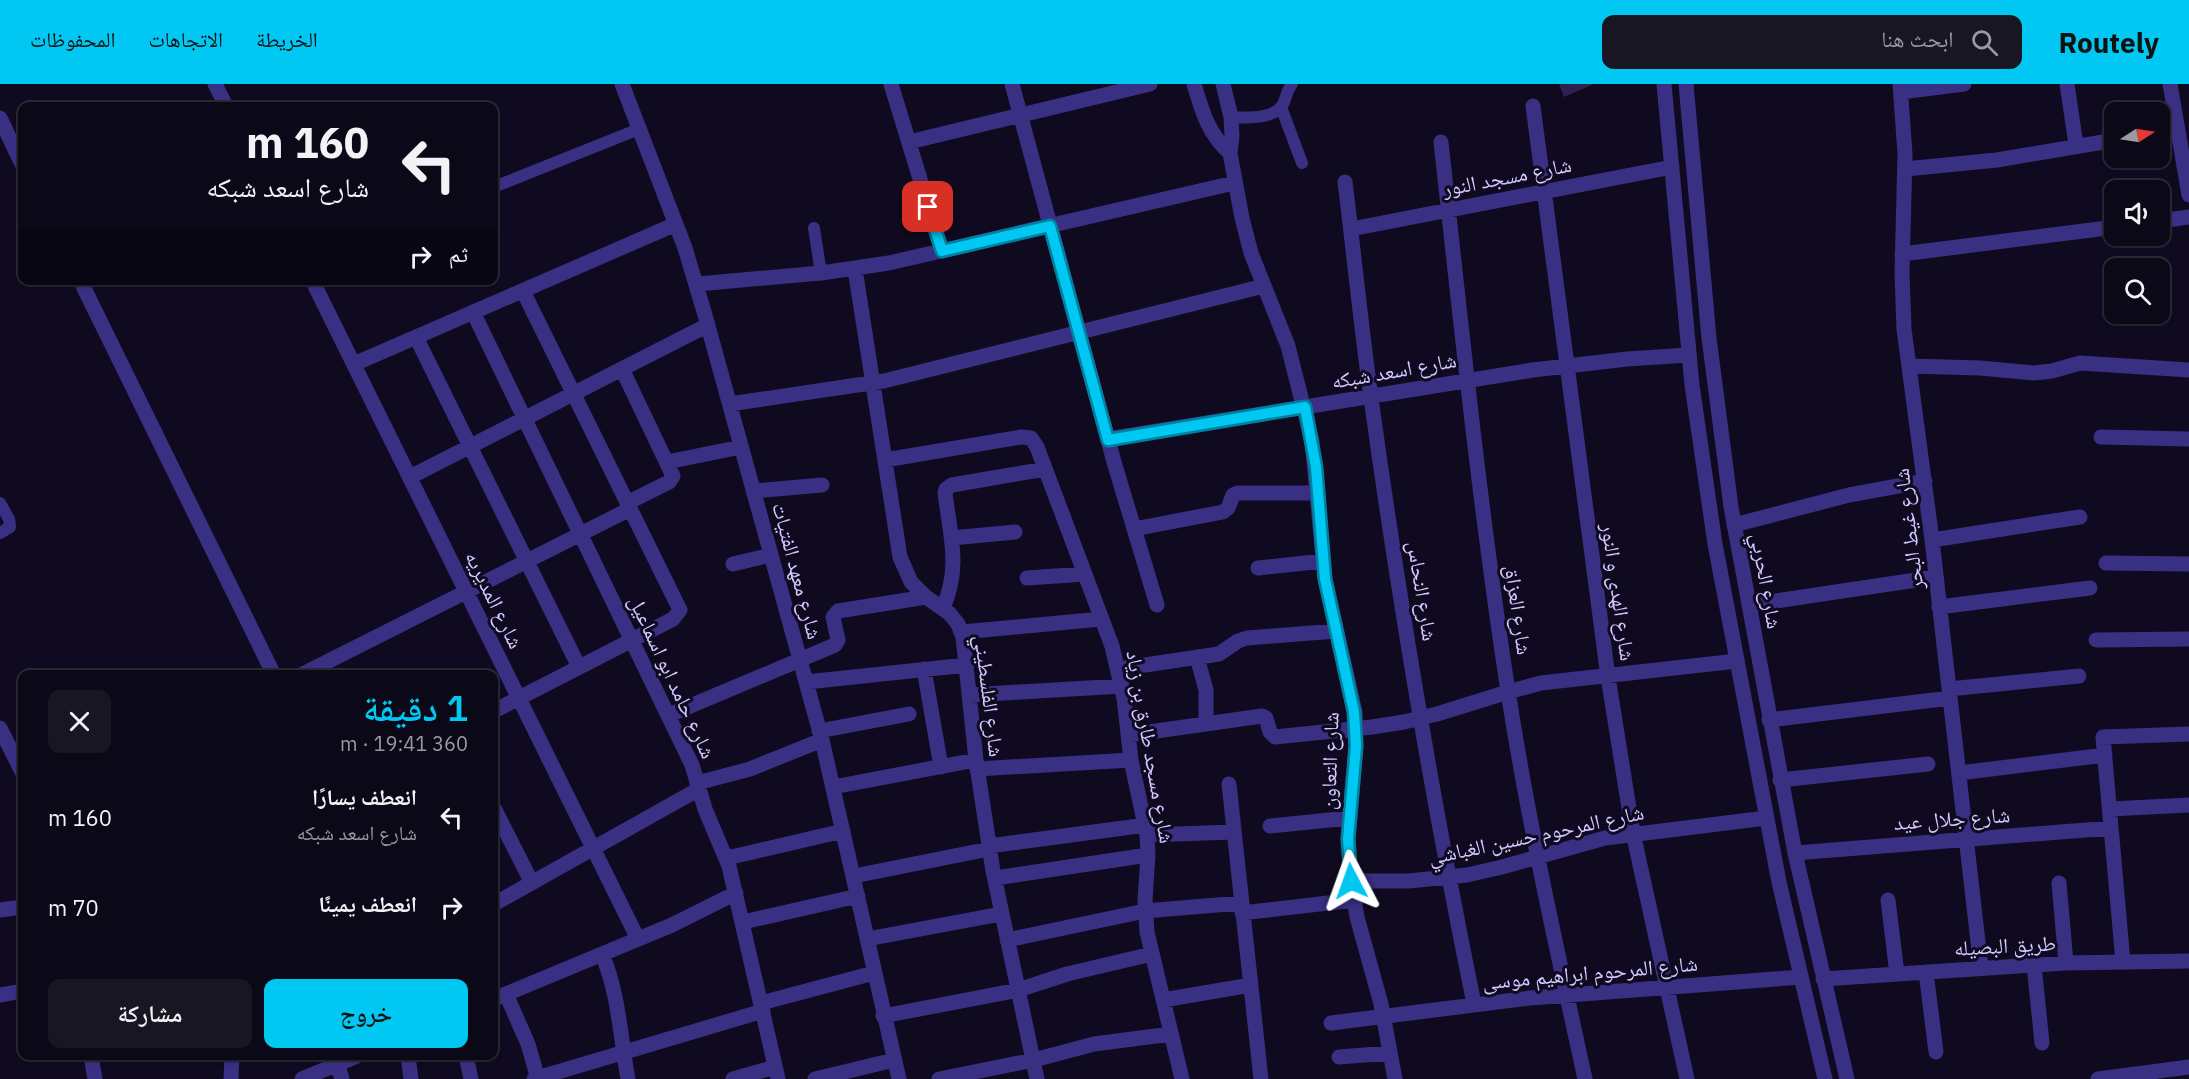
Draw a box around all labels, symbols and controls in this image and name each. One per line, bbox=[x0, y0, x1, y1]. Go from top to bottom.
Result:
search box bbox=[1602, 15, 2022, 69]
text: ابحث هنا bbox=[1881, 24, 1953, 53]
text: Routely bbox=[2058, 24, 2159, 61]
text: المحفوظات bbox=[30, 25, 115, 53]
text: الاتجاهات bbox=[148, 25, 223, 53]
text: الخريطة bbox=[256, 25, 318, 53]
icon: search bbox=[1968, 26, 2001, 59]
north arrow bbox=[2104, 102, 2170, 168]
map controls bbox=[2104, 102, 2170, 324]
text: 160 m bbox=[246, 115, 369, 170]
icon: left bbox=[390, 126, 468, 204]
street label: شارع مسجد النور bbox=[1439, 150, 1574, 202]
text: شارع اسعد شبكه bbox=[207, 169, 369, 204]
button: sound bbox=[2104, 180, 2170, 246]
pin bbox=[902, 181, 953, 232]
icon: arrive bbox=[911, 190, 944, 223]
text: ثم bbox=[449, 239, 468, 268]
icon: right bbox=[404, 240, 437, 273]
button: search bbox=[2104, 258, 2170, 324]
street label: شارع اسعد شبكه bbox=[1329, 345, 1458, 395]
street label: شارع غيط البحر bbox=[1887, 467, 1929, 593]
street label: شارع معهد الفتيات bbox=[766, 499, 830, 642]
street label: شارع الهدى و النور bbox=[1595, 520, 1642, 662]
street label: شارع الحربي bbox=[1741, 531, 1789, 632]
street label: شارع النحاس bbox=[1401, 539, 1445, 643]
street label: شارع المديريه bbox=[459, 546, 531, 653]
street label: شارع العزاق bbox=[1499, 563, 1539, 656]
street label: شارع حامد ابو اسماعيل bbox=[623, 590, 723, 763]
street label: شارع الفلسطيني bbox=[965, 633, 1011, 759]
street label: شارع مسجد طارق بن زياد bbox=[1120, 648, 1182, 845]
text: 1 دقيقة bbox=[363, 684, 468, 731]
button: close bbox=[48, 690, 111, 753]
street label: شارع التعاون bbox=[1313, 711, 1345, 810]
text: 360 m · 19:41 bbox=[340, 730, 468, 757]
text: انعطف يسارًا bbox=[312, 782, 417, 811]
street label: شارع المرحوم حسين الغباشي bbox=[1425, 797, 1647, 874]
street label: شارع جلال عيد bbox=[1893, 800, 2011, 836]
icon: left bbox=[435, 801, 468, 834]
text: 160 m bbox=[48, 803, 112, 832]
text: شارع اسعد شبكه bbox=[297, 819, 417, 846]
position arrow bbox=[1319, 849, 1383, 913]
text: انعطف يمينًا bbox=[319, 889, 417, 918]
icon: right bbox=[435, 891, 468, 924]
text: 70 m bbox=[48, 893, 99, 922]
street label: طريق البصيله bbox=[1953, 928, 2057, 962]
street label: شارع المرحوم ابراهيم موسى bbox=[1481, 949, 1699, 996]
button: مشاركة bbox=[48, 979, 252, 1048]
button: خروج bbox=[264, 979, 468, 1048]

